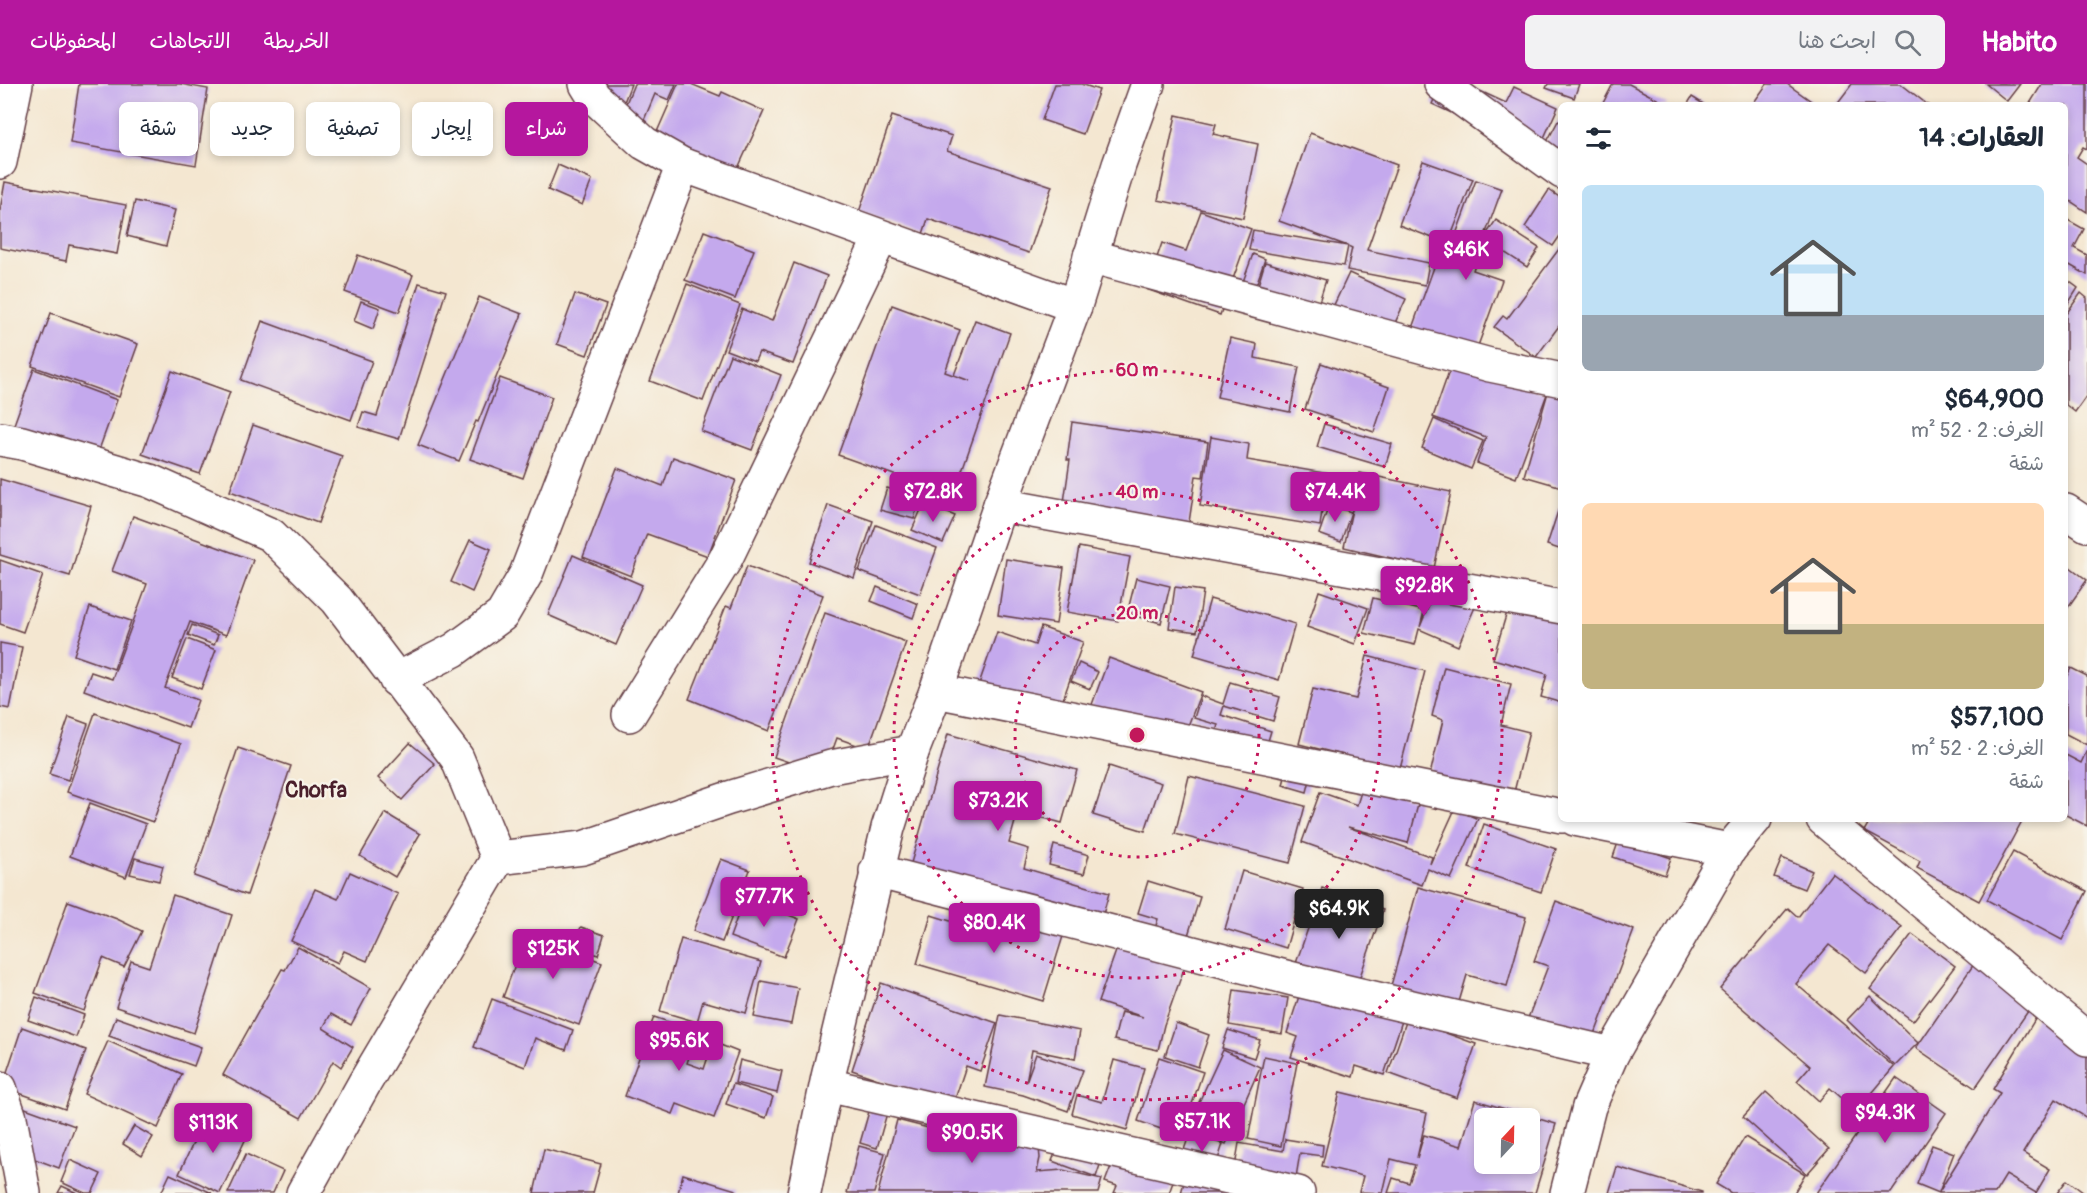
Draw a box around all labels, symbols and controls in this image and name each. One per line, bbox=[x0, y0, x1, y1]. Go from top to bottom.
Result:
search box bbox=[1525, 15, 1945, 69]
text: Habito bbox=[1981, 25, 2057, 60]
icon: search bbox=[1891, 26, 1924, 59]
text: ابحث هنا bbox=[1798, 27, 1876, 55]
text: المحفوظات bbox=[30, 28, 116, 55]
text: الاتجاهات bbox=[149, 28, 231, 55]
text: الخريطة bbox=[264, 28, 329, 55]
chip: شقة bbox=[119, 102, 198, 156]
chip: جديد bbox=[210, 102, 294, 156]
chip: تصفية bbox=[306, 102, 400, 156]
chip: إيجار bbox=[412, 102, 493, 156]
chip: شراء bbox=[505, 102, 588, 156]
icon: filters bbox=[1582, 122, 1615, 155]
text: العقارات: 14 bbox=[1919, 122, 2044, 154]
icon: home bbox=[1759, 224, 1867, 332]
pin: $46K bbox=[1430, 230, 1502, 281]
text: $46K bbox=[1443, 237, 1489, 262]
text: 60 m bbox=[1116, 359, 1158, 382]
text: $64,900 bbox=[1944, 383, 2044, 415]
text: الغرف: 2 · 52 m² bbox=[1911, 418, 2044, 443]
text: شقة bbox=[2009, 451, 2044, 476]
pin: $72.8K bbox=[884, 472, 982, 523]
pin: $74.4K bbox=[1286, 472, 1384, 523]
text: $72.8K bbox=[903, 479, 963, 504]
text: $74.4K bbox=[1304, 479, 1366, 504]
text: 40 m bbox=[1116, 481, 1158, 504]
icon: home bbox=[1759, 542, 1867, 650]
pin: $92.8K bbox=[1375, 566, 1473, 617]
text: $92.8K bbox=[1395, 573, 1453, 598]
text: 20 m bbox=[1116, 602, 1158, 625]
text: $57,100 bbox=[1950, 701, 2044, 733]
centre of rings bbox=[1127, 725, 1147, 745]
text: الغرف: 2 · 52 m² bbox=[1911, 736, 2044, 761]
text: شقة bbox=[2009, 769, 2044, 794]
district label: Chorfa bbox=[285, 776, 347, 804]
pin: $73.2K bbox=[949, 781, 1047, 832]
text: $73.2K bbox=[968, 788, 1028, 813]
pin: $77.7K bbox=[715, 877, 813, 928]
text: $77.7K bbox=[734, 884, 794, 909]
pin: $64.9K bbox=[1290, 889, 1388, 940]
text: $64.9K bbox=[1309, 896, 1369, 921]
pin: $80.4K bbox=[945, 903, 1043, 954]
text: $80.4K bbox=[963, 910, 1025, 935]
pin: $125K bbox=[511, 929, 595, 980]
text: $125K bbox=[527, 936, 579, 961]
pin: $95.6K bbox=[630, 1021, 728, 1072]
text: $95.6K bbox=[649, 1028, 709, 1053]
pin: $94.3K bbox=[1836, 1093, 1934, 1144]
text: $94.3K bbox=[1855, 1100, 1915, 1125]
pin: $57.1K bbox=[1153, 1102, 1251, 1153]
pin: $113K bbox=[171, 1103, 255, 1154]
north arrow bbox=[1474, 1108, 1540, 1174]
map controls bbox=[1474, 1108, 1540, 1174]
text: $57.1K bbox=[1174, 1109, 1230, 1134]
text: $113K bbox=[188, 1110, 238, 1135]
pin: $90.5K bbox=[923, 1113, 1021, 1164]
text: $90.5K bbox=[941, 1120, 1003, 1145]

